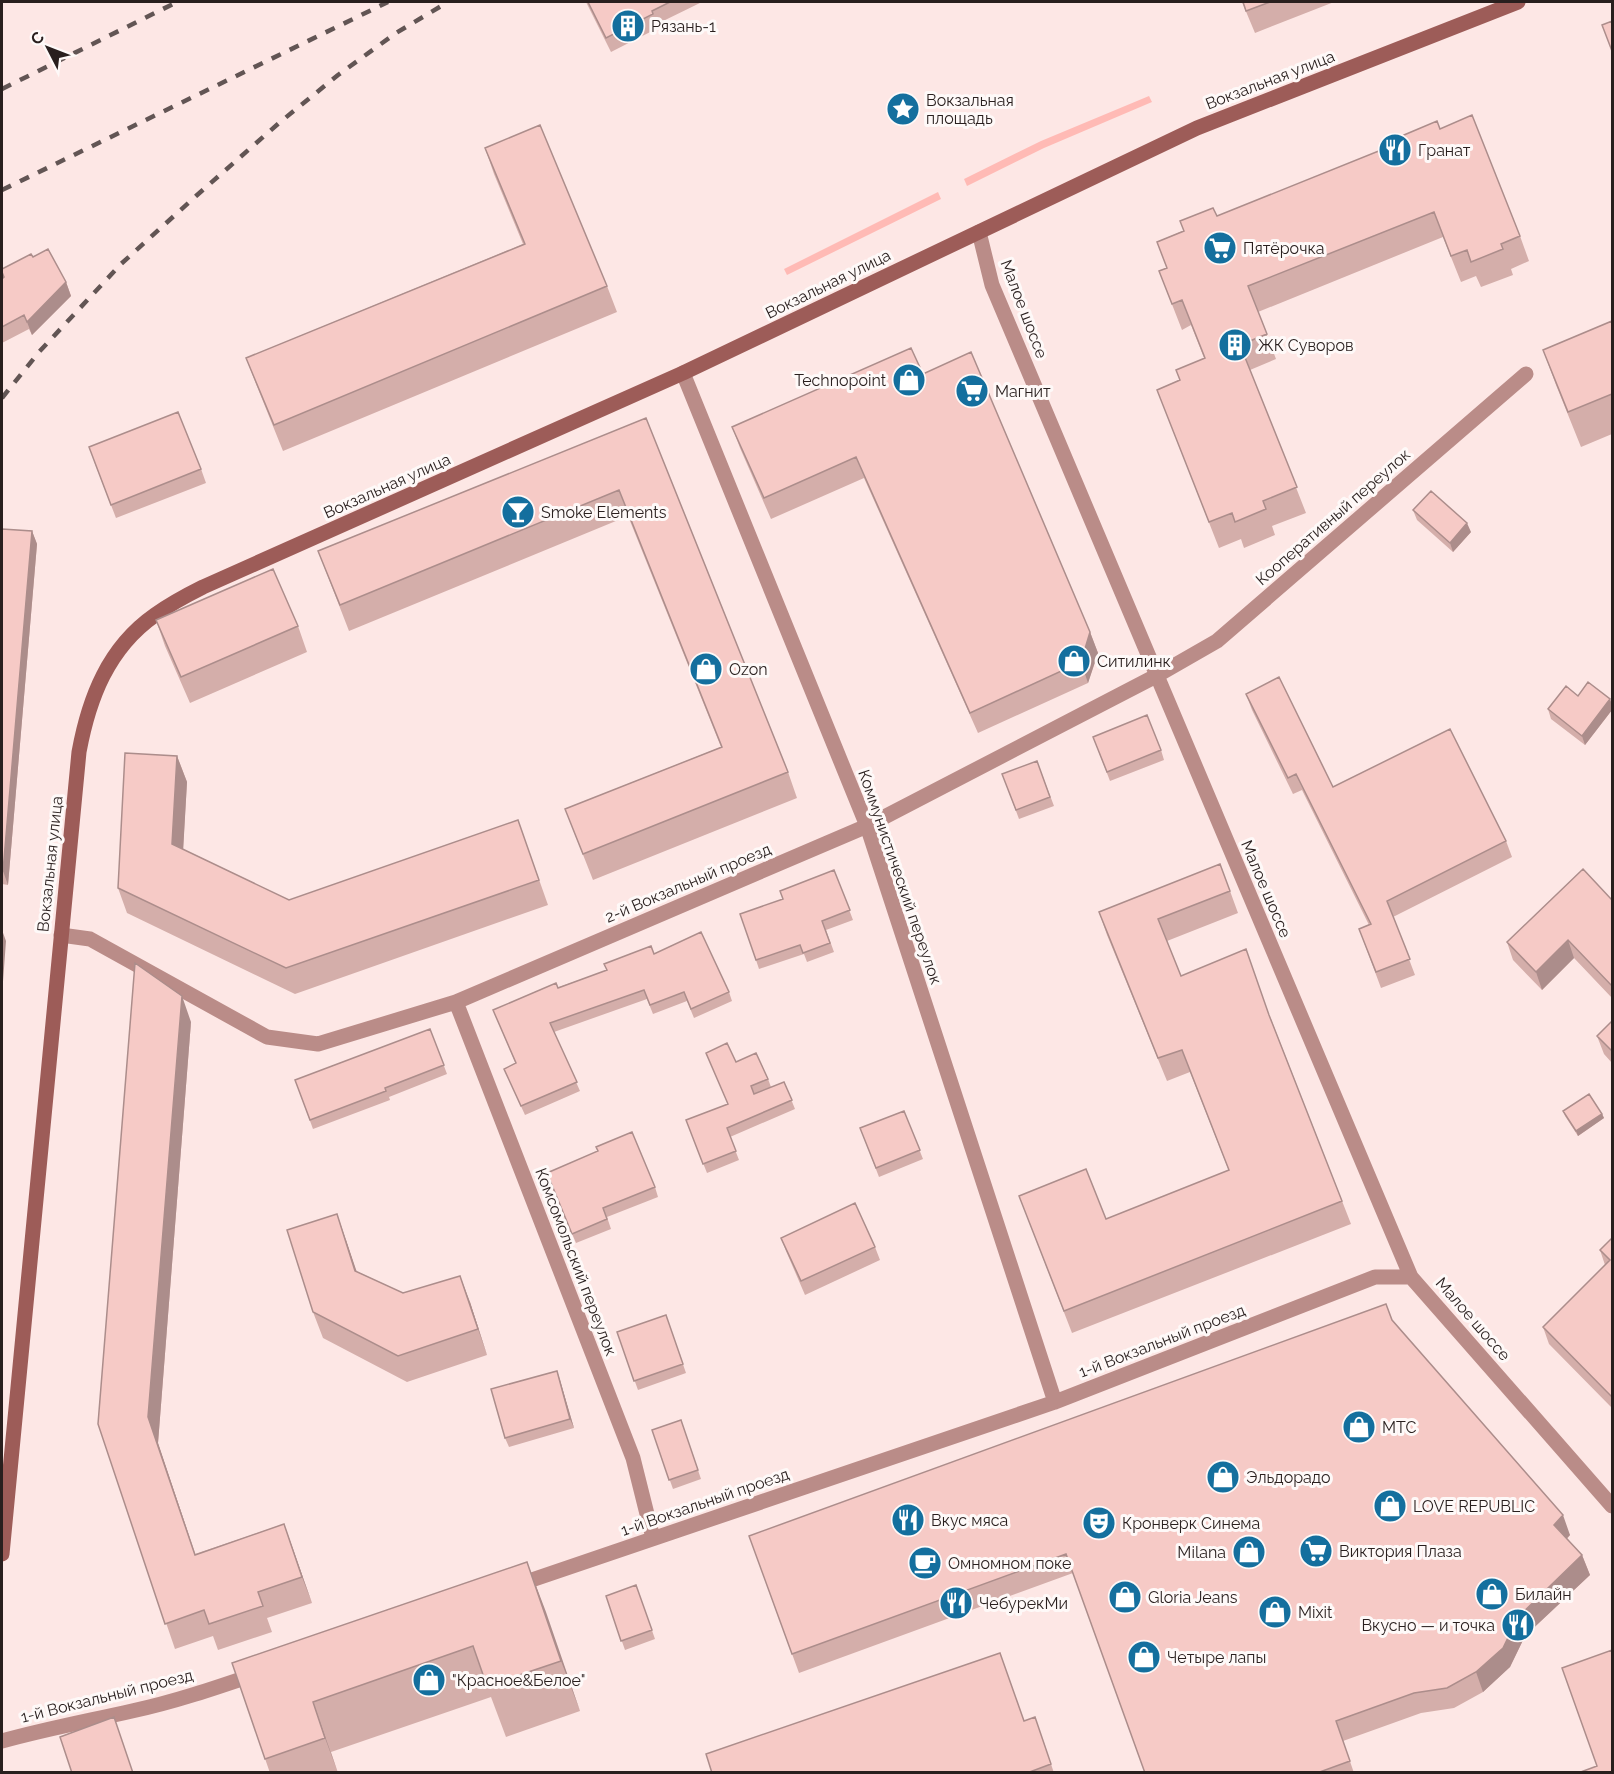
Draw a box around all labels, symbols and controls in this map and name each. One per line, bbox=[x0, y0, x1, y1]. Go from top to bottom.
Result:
building icon: Рязань-1 bbox=[610, 8, 646, 44]
place label: Рязань-1 bbox=[651, 17, 716, 36]
north arrow bbox=[18, 18, 78, 78]
text: С bbox=[26, 28, 48, 49]
street label: Вокзальная улица bbox=[1203, 47, 1337, 113]
place icon: Вокзальная площадь bbox=[885, 91, 921, 127]
place label: Вокзальная площадь bbox=[926, 91, 1014, 128]
restaurant icon: Гранат bbox=[1377, 132, 1413, 168]
place label: Гранат bbox=[1418, 141, 1471, 160]
supermarket icon: Пятёрочка bbox=[1202, 230, 1238, 266]
place label: Пятёрочка bbox=[1243, 239, 1324, 258]
street label: Вокзальная улица bbox=[762, 245, 894, 323]
street label: Малое шоссе bbox=[997, 257, 1051, 361]
building icon: ЖК Суворов bbox=[1217, 327, 1253, 363]
place label: ЖК Суворов bbox=[1258, 336, 1353, 355]
shop icon: Technopoint bbox=[891, 362, 927, 398]
place label: Technopoint bbox=[794, 371, 887, 390]
supermarket icon: Магнит bbox=[954, 373, 990, 409]
place label: Магнит bbox=[995, 382, 1051, 401]
street label: Кооперативный переулок bbox=[1252, 445, 1414, 589]
street label: Вокзальная улица bbox=[321, 450, 453, 522]
bar icon: Smoke Elements bbox=[500, 494, 536, 530]
place label: Smoke Elements bbox=[541, 503, 667, 522]
shop icon: Ситилинк bbox=[1056, 643, 1092, 679]
shop icon: Ozon bbox=[688, 651, 724, 687]
place label: Ситилинк bbox=[1097, 652, 1171, 671]
place label: Ozon bbox=[729, 660, 768, 679]
street label: Коммунистический переулок bbox=[854, 767, 946, 987]
street label: Вокзальная улица bbox=[33, 795, 67, 933]
street label: Малое шоссе bbox=[1237, 837, 1295, 941]
street label: 2-й Вокзальный проезд bbox=[602, 839, 774, 927]
street label: Комсомольский переулок bbox=[531, 1165, 621, 1359]
street label: Малое шоссе bbox=[1432, 1274, 1514, 1364]
street label: 1-й Вокзальный проезд bbox=[1076, 1300, 1248, 1382]
shop icon: МТС bbox=[1341, 1409, 1377, 1445]
place label: МТС bbox=[1382, 1418, 1416, 1437]
shop icon: Эльдорадо bbox=[1205, 1459, 1241, 1495]
street label: 1-й Вокзальный проезд bbox=[618, 1464, 792, 1540]
place label: Эльдорадо bbox=[1246, 1468, 1331, 1487]
shop icon: LOVE REPUBLIC bbox=[1372, 1488, 1408, 1524]
place label: LOVE REPUBLIC bbox=[1413, 1497, 1535, 1516]
restaurant icon: Вкус мяса bbox=[890, 1502, 926, 1538]
theatre icon: Кронверк Синема bbox=[1081, 1505, 1117, 1541]
place label: Вкус мяса bbox=[931, 1511, 1008, 1530]
place label: Кронверк Синема bbox=[1122, 1514, 1260, 1533]
supermarket icon: Виктория Плаза bbox=[1298, 1533, 1334, 1569]
shop icon: Milana bbox=[1231, 1534, 1267, 1570]
place label: Виктория Плаза bbox=[1339, 1542, 1462, 1561]
place label: Milana bbox=[1177, 1543, 1226, 1562]
cafe icon: Омномном поке bbox=[907, 1545, 943, 1581]
place label: Омномном поке bbox=[948, 1554, 1071, 1573]
shop icon: Билайн bbox=[1474, 1576, 1510, 1612]
shop icon: Gloria Jeans bbox=[1107, 1579, 1143, 1615]
restaurant icon: ЧебурекМи bbox=[938, 1585, 974, 1621]
place label: Билайн bbox=[1515, 1585, 1572, 1604]
place label: Gloria Jeans bbox=[1148, 1588, 1238, 1607]
place label: ЧебурекМи bbox=[979, 1594, 1068, 1613]
shop icon: Mixit bbox=[1257, 1594, 1293, 1630]
place label: Mixit bbox=[1298, 1603, 1333, 1622]
restaurant icon: Вкусно — и точка bbox=[1500, 1607, 1536, 1643]
place label: Вкусно — и точка bbox=[1361, 1616, 1495, 1635]
shop icon: Четыре лапы bbox=[1126, 1639, 1162, 1675]
place label: Четыре лапы bbox=[1167, 1648, 1266, 1667]
shop icon: "Красное&Белое" bbox=[411, 1662, 447, 1698]
street label: 1-й Вокзальный проезд bbox=[19, 1665, 195, 1727]
place label: "Красное&Белое" bbox=[452, 1671, 585, 1690]

